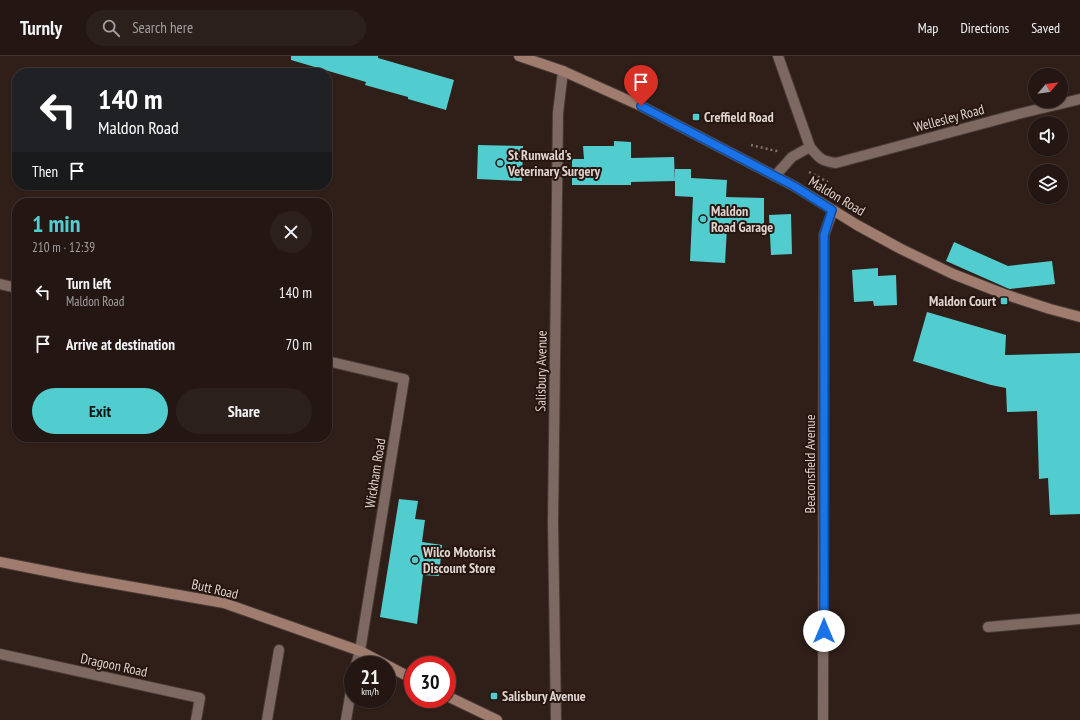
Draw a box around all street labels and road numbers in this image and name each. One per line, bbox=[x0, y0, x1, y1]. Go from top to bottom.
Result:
street label: Wellesley Road bbox=[912, 100, 986, 136]
street label: Maldon Road bbox=[805, 172, 869, 220]
street label: Salisbury Avenue bbox=[531, 330, 551, 412]
street label: Beaconsfield Avenue bbox=[801, 414, 819, 513]
street label: Wickham Road bbox=[361, 437, 389, 509]
street label: Butt Road bbox=[190, 575, 240, 603]
street label: Dragoon Road bbox=[79, 649, 149, 681]

